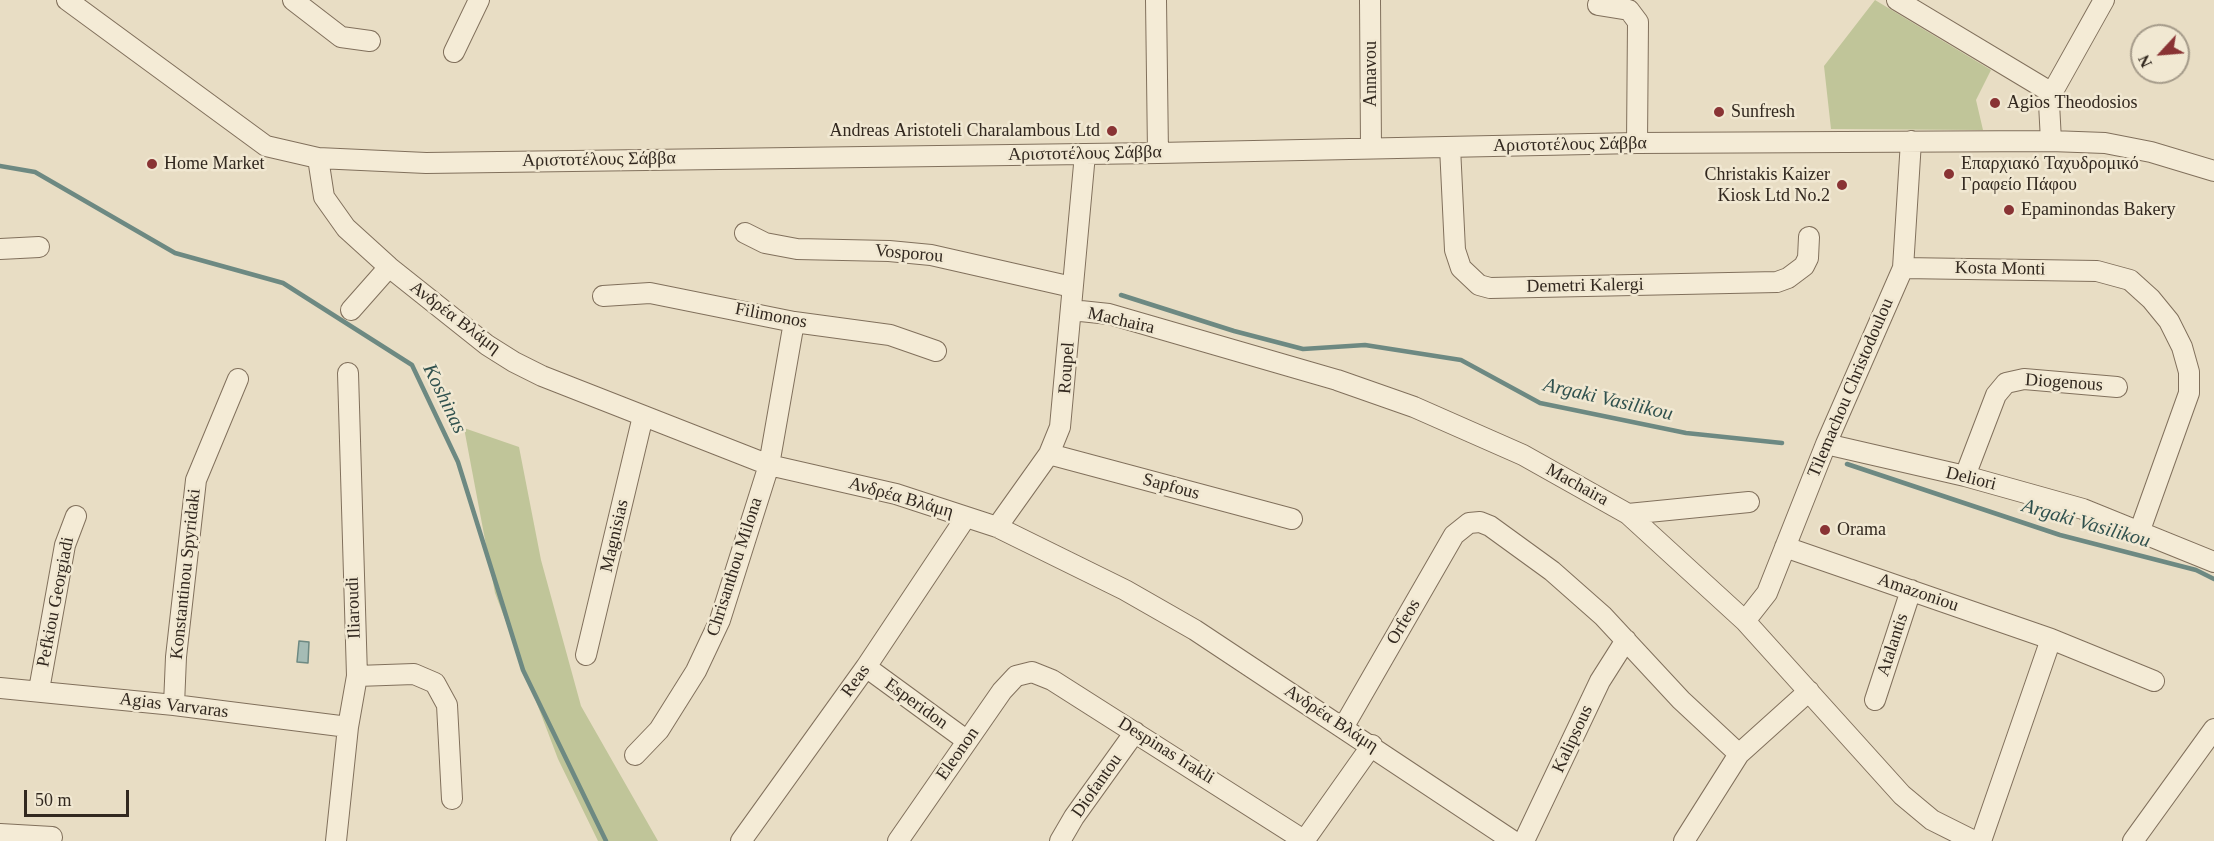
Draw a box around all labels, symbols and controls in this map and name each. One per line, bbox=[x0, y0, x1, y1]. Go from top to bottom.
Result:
north arrow bbox=[2130, 24, 2190, 84]
street label: Annavou bbox=[1360, 41, 1382, 107]
text: N bbox=[2135, 52, 2155, 70]
place label: Agios Theodosios bbox=[2007, 92, 2138, 114]
marker: Agios Theodosios bbox=[1988, 96, 2002, 110]
place label: Sunfresh bbox=[1731, 101, 1795, 123]
marker: Sunfresh bbox=[1712, 105, 1726, 119]
place label: Andreas Aristoteli Charalambous Ltd bbox=[830, 120, 1100, 142]
marker: Andreas Aristoteli Charalambous Ltd bbox=[1105, 124, 1119, 138]
street label: Αριστοτέλους Σάββα bbox=[1493, 133, 1647, 157]
street label: Αριστοτέλους Σάββα bbox=[1008, 142, 1162, 166]
street label: Αριστοτέλους Σάββα bbox=[522, 148, 676, 172]
place label: Home Market bbox=[164, 153, 264, 175]
place label: Επαρχιακό Ταχυδρομικό Γραφείο Πάφου bbox=[1961, 153, 2139, 195]
marker: Home Market bbox=[145, 157, 159, 171]
place label: Christakis Kaizer Kiosk Ltd No.2 bbox=[1705, 164, 1830, 207]
marker: Επαρχιακό Ταχυδρομικό Γραφείο Πάφου bbox=[1942, 167, 1956, 181]
marker: Christakis Kaizer Kiosk Ltd No.2 bbox=[1835, 178, 1849, 192]
place label: Epaminondas Bakery bbox=[2021, 199, 2175, 221]
marker: Epaminondas Bakery bbox=[2002, 203, 2016, 217]
street label: Vosporou bbox=[874, 240, 944, 268]
street label: Kosta Monti bbox=[1955, 257, 2045, 281]
street label: Demetri Kalergi bbox=[1526, 274, 1644, 298]
street label: Ανδρέα Βλάμη bbox=[405, 277, 505, 359]
street label: Tilemachou Christodoulou bbox=[1803, 295, 1899, 481]
street label: Filimonos bbox=[733, 298, 809, 334]
street label: Machaira bbox=[1085, 303, 1157, 339]
street label: Roupel bbox=[1054, 341, 1080, 395]
water label: Koshinas bbox=[417, 360, 471, 438]
street label: Diogenous bbox=[2024, 370, 2104, 396]
water label: Argaki Vasilikou bbox=[1541, 373, 1675, 427]
street label: Machaira bbox=[1542, 459, 1612, 511]
street label: Deliori bbox=[1944, 462, 1998, 496]
street label: Sapfous bbox=[1140, 469, 1202, 505]
street label: Ανδρέα Βλάμη bbox=[846, 473, 956, 523]
street label: Konstantinou Spyridaki bbox=[166, 488, 206, 660]
water label: Argaki Vasilikou bbox=[2019, 494, 2153, 554]
street label: Chrisanthou Milona bbox=[702, 495, 768, 639]
street label: Magnisias bbox=[596, 498, 634, 574]
place label: Orama bbox=[1837, 519, 1886, 541]
marker: Orama bbox=[1818, 523, 1832, 537]
street label: Pefkiou Georgiadi bbox=[33, 535, 79, 669]
street label: Amazoniou bbox=[1875, 569, 1961, 617]
street label: Iliaroudi bbox=[342, 577, 366, 639]
street label: Orfeos bbox=[1382, 595, 1426, 649]
street label: Atalantis bbox=[1873, 611, 1913, 679]
street label: Reas bbox=[837, 660, 875, 702]
street label: Esperidon bbox=[880, 674, 952, 734]
street label: Ανδρέα Βλάμη bbox=[1280, 681, 1382, 757]
street label: Agias Varvaras bbox=[118, 689, 230, 723]
street label: Kalipsous bbox=[1548, 702, 1598, 776]
street label: Despinas Irakli bbox=[1114, 713, 1218, 789]
street label: Eleonon bbox=[932, 723, 984, 785]
street label: Diofantou bbox=[1067, 750, 1127, 822]
scale bar bbox=[27, 778, 132, 816]
text: 50 m bbox=[35, 790, 72, 810]

